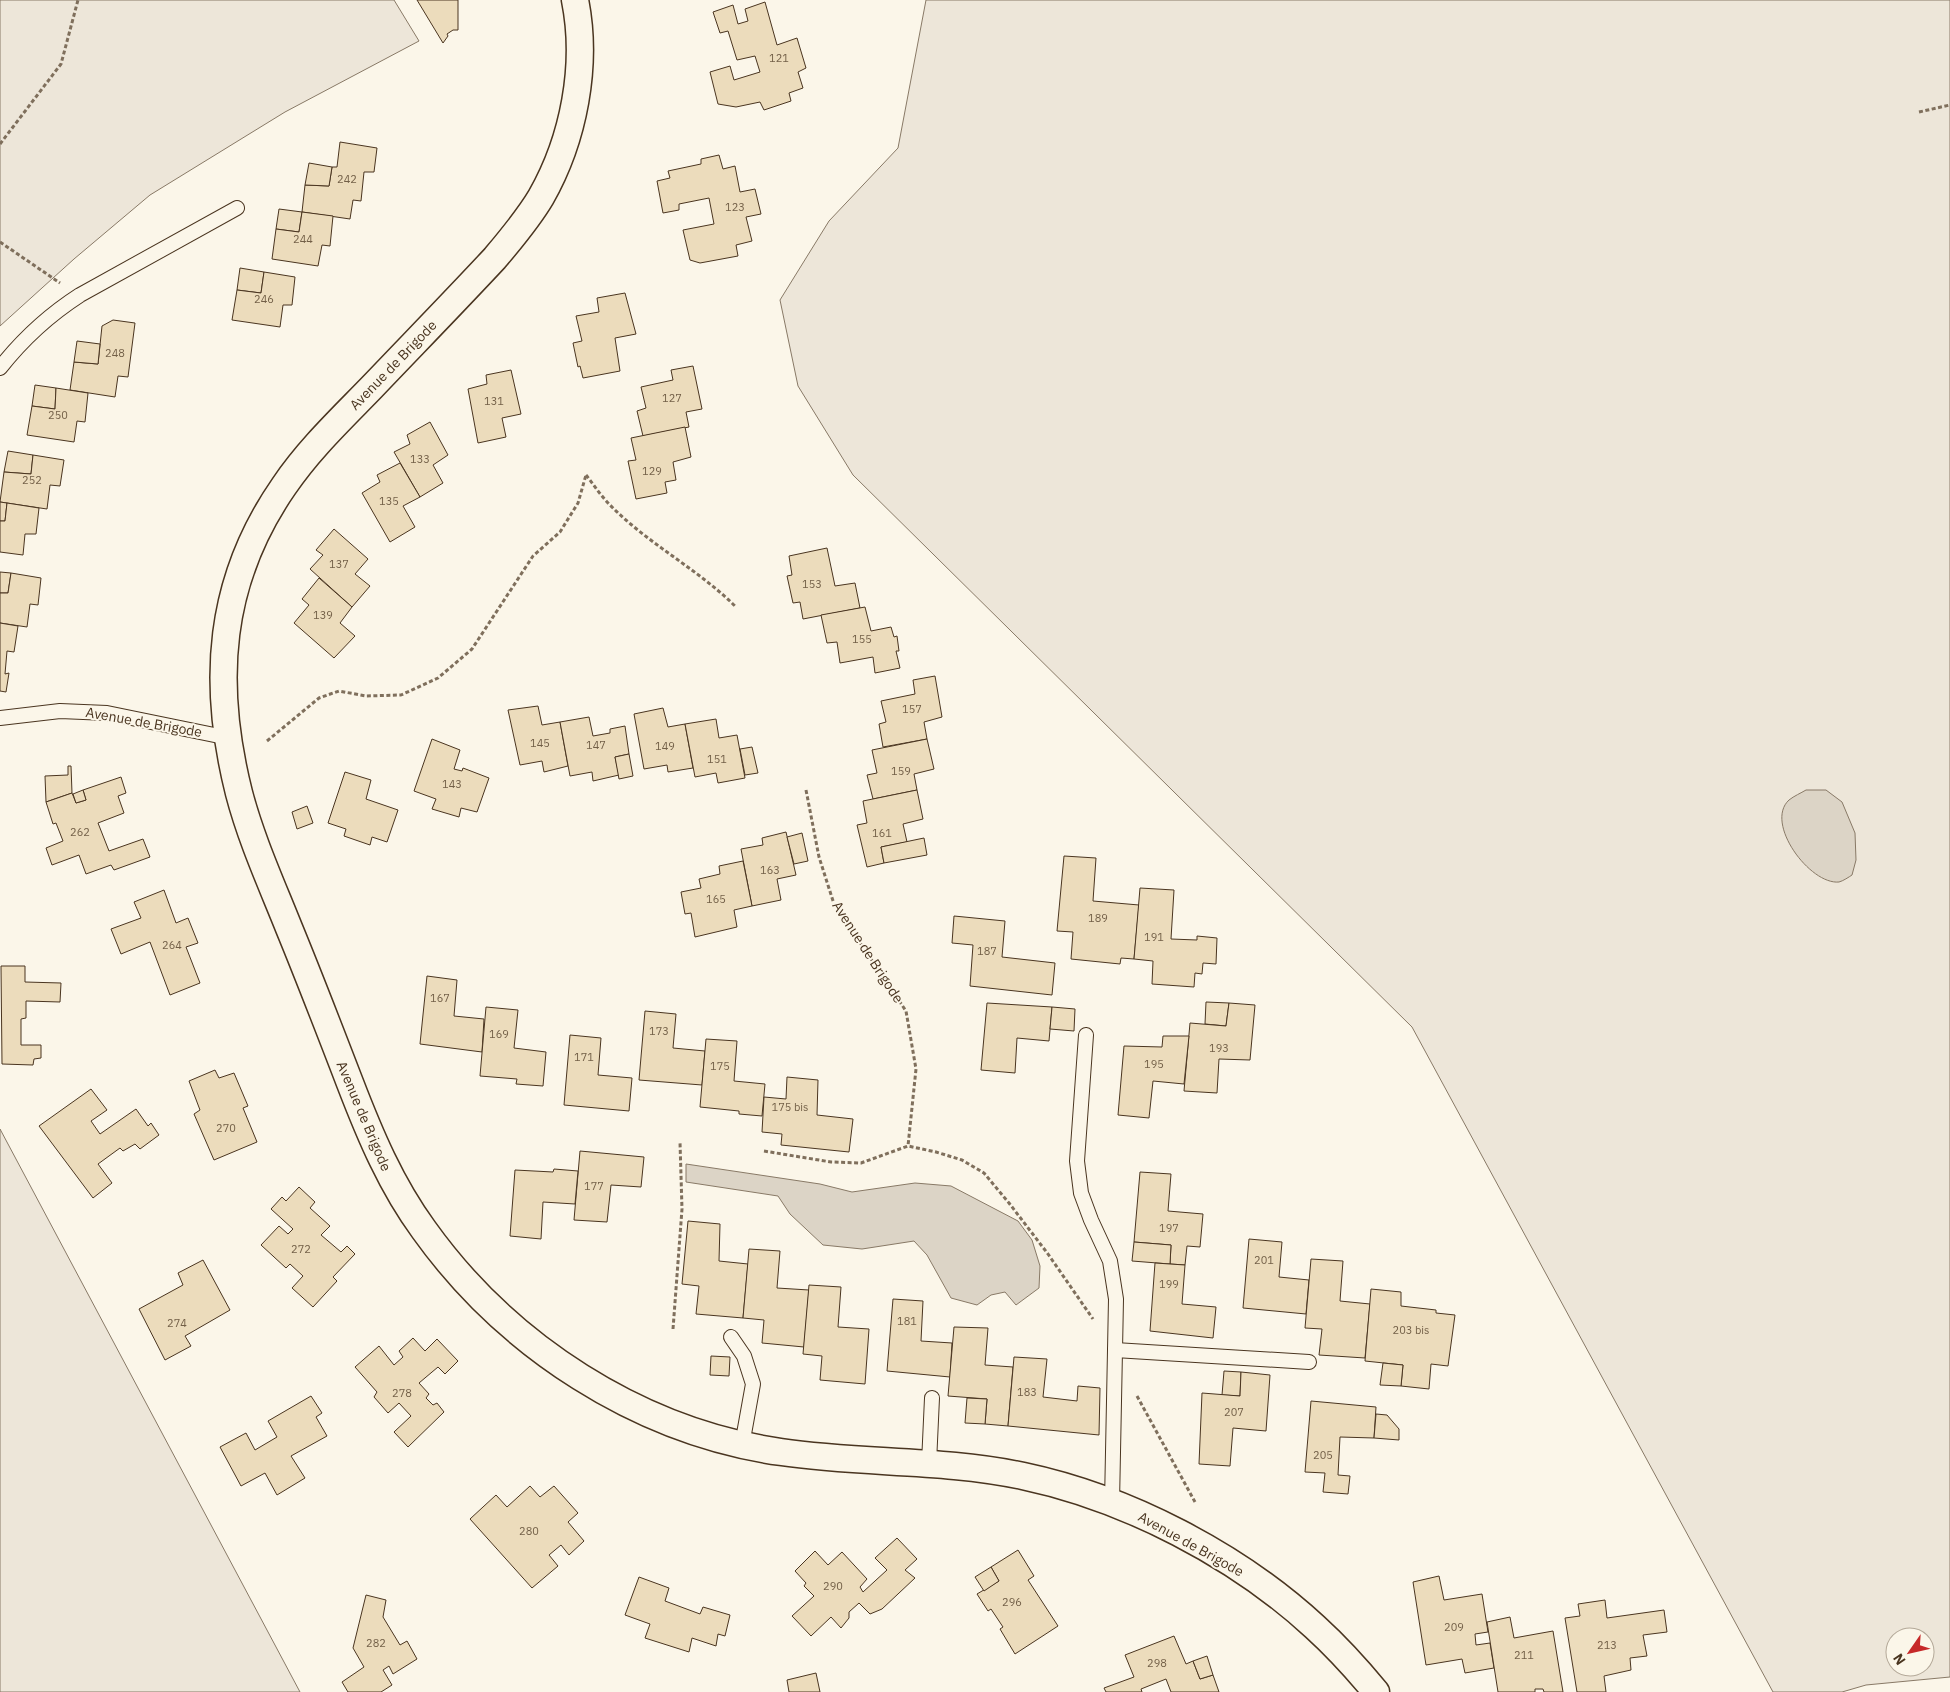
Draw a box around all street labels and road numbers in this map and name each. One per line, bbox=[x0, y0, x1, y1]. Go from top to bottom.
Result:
street label: Avenue de Brigode bbox=[346, 316, 441, 414]
street label: Avenue de Brigode bbox=[84, 703, 204, 741]
street label: Avenue de Brigode bbox=[828, 898, 908, 1007]
street label: Avenue de Brigode bbox=[333, 1058, 395, 1174]
street label: Avenue de Brigode bbox=[1135, 1508, 1247, 1581]

